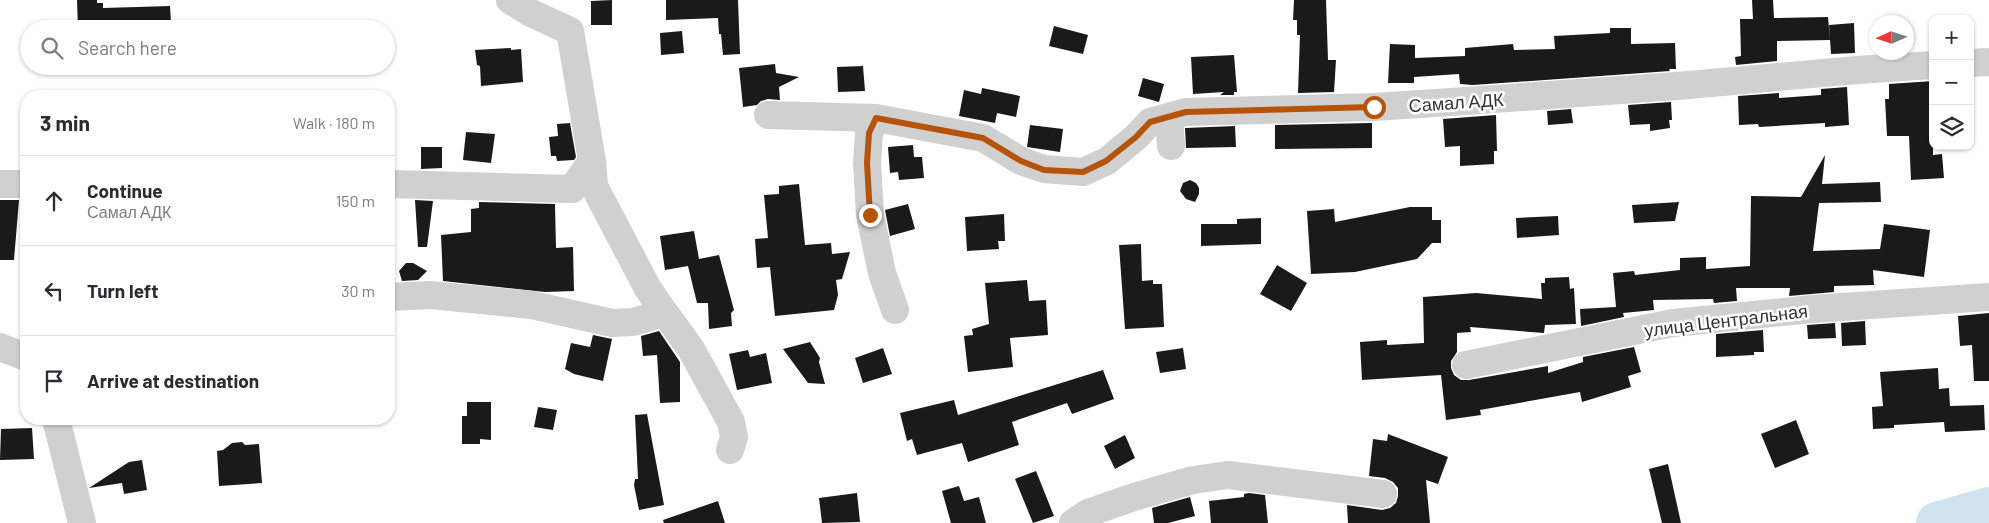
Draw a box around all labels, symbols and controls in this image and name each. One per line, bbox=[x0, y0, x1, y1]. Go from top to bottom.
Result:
north arrow bbox=[1869, 15, 1914, 60]
map controls bbox=[1929, 15, 1974, 150]
button: + bbox=[1929, 15, 1974, 60]
search box bbox=[20, 20, 395, 75]
icon: search bbox=[38, 34, 66, 62]
text: Search here bbox=[78, 36, 177, 59]
button: − bbox=[1929, 60, 1974, 105]
street label: Самал АДК bbox=[1408, 88, 1505, 116]
route start bbox=[1363, 96, 1386, 119]
button: layers bbox=[1929, 105, 1974, 150]
text: 3 min bbox=[40, 110, 90, 135]
text: Walk · 180 m bbox=[293, 113, 375, 132]
text: Continue bbox=[87, 179, 163, 202]
icon: ahead bbox=[40, 187, 68, 215]
text: 150 m bbox=[336, 191, 375, 210]
text: Самал АДК bbox=[87, 202, 171, 221]
route end bbox=[859, 204, 882, 227]
icon: left bbox=[40, 277, 68, 305]
text: Turn left bbox=[87, 279, 158, 302]
text: 30 m bbox=[341, 281, 375, 300]
street label: улица Центральная bbox=[1643, 299, 1809, 341]
icon: arrive bbox=[40, 367, 68, 395]
text: Arrive at destination bbox=[87, 369, 259, 392]

